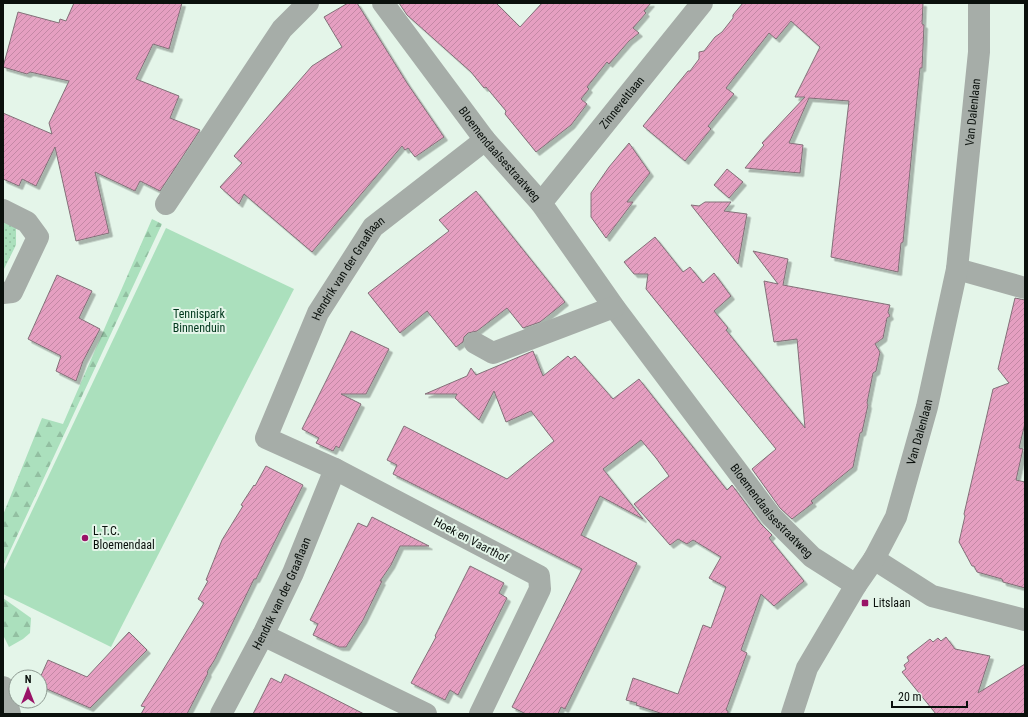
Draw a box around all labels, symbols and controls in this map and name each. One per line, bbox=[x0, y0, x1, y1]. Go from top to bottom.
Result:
street label: Zinneveltlaan bbox=[597, 73, 647, 132]
street label: Van Dalenlaan bbox=[963, 78, 983, 146]
street label: Bloemendaalsestraatweg bbox=[456, 104, 543, 205]
street label: Hendrik van der Graaflaan bbox=[309, 213, 388, 322]
park label: Tennispark Binnenduin bbox=[173, 307, 226, 335]
street label: Van Dalenlaan bbox=[904, 398, 936, 467]
street label: Bloemendaalsestraatweg bbox=[727, 461, 816, 561]
street label: Hoek en Vaarthof bbox=[431, 514, 511, 566]
place label: L.T.C. Bloemendaal bbox=[93, 524, 155, 552]
marker: L.T.C. Bloemendaal bbox=[80, 533, 90, 543]
street label: Hendrik van der Graaflaan bbox=[250, 535, 314, 652]
place label: Litslaan bbox=[873, 596, 911, 610]
marker: Litslaan bbox=[860, 598, 870, 608]
north arrow bbox=[8, 669, 48, 709]
text: N bbox=[25, 673, 32, 686]
scale bar bbox=[892, 683, 967, 709]
text: 20 m bbox=[898, 690, 922, 704]

